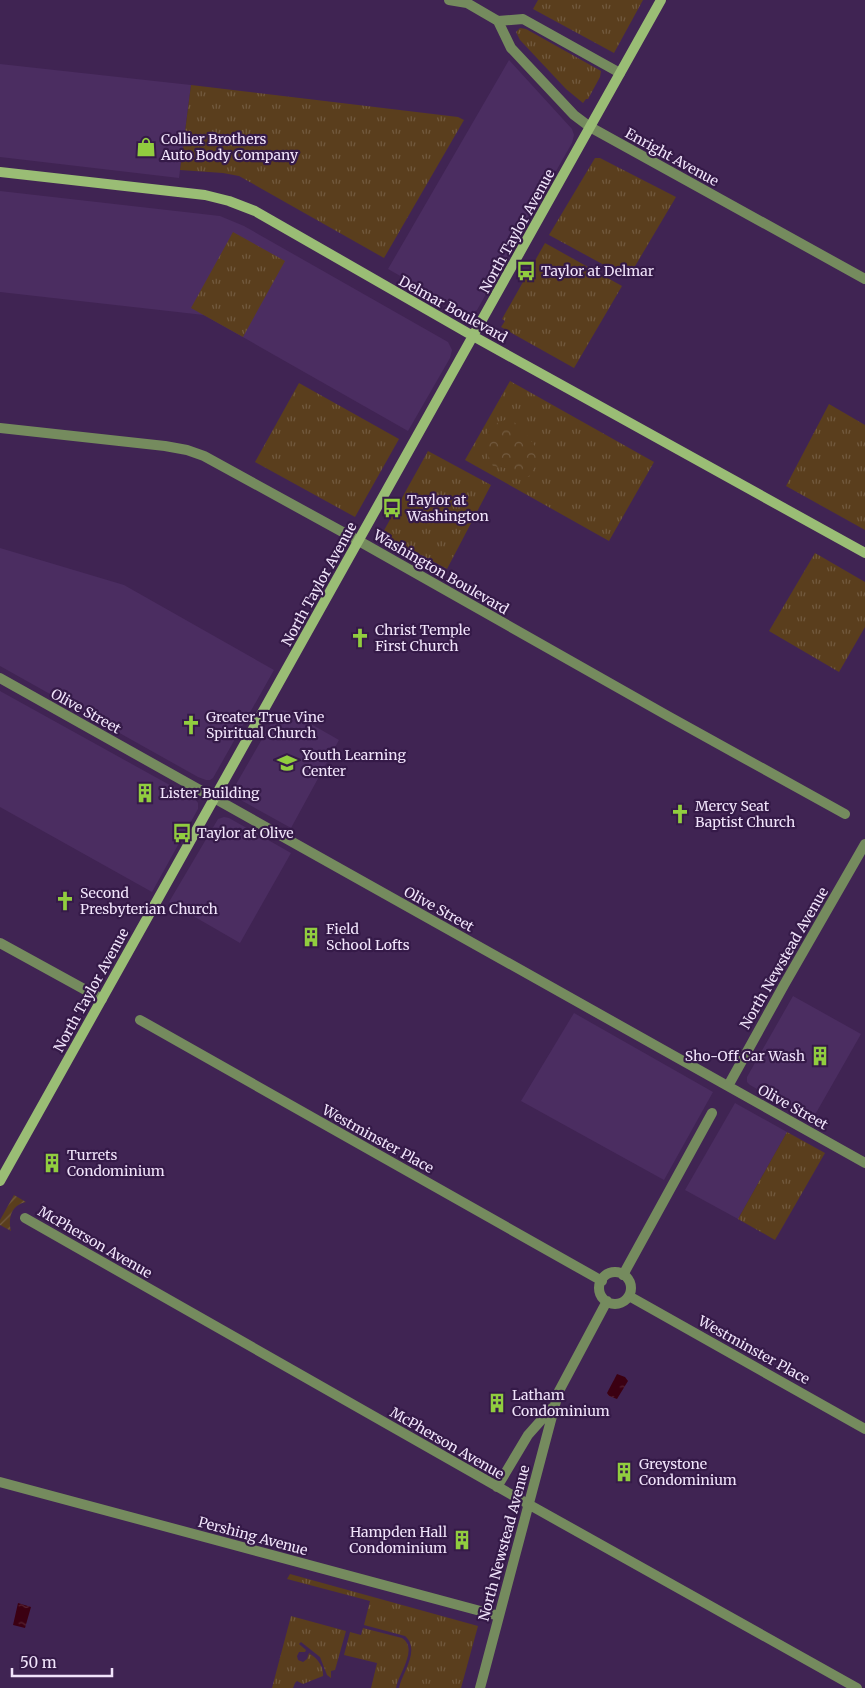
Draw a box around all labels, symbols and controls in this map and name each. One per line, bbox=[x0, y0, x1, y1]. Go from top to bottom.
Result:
street label: Enright Avenue bbox=[622, 124, 722, 190]
place label: Collier Brothers Auto Body Company bbox=[160, 130, 299, 164]
shop icon: Collier Brothers Auto Body Company bbox=[135, 136, 157, 158]
street label: North Taylor Avenue bbox=[475, 166, 559, 296]
bus stop icon: Taylor at Delmar bbox=[515, 260, 537, 282]
place label: Taylor at Delmar bbox=[541, 262, 654, 280]
street label: Delmar Boulevard bbox=[395, 272, 511, 347]
place label: Taylor at Washington bbox=[406, 491, 489, 525]
bus stop icon: Taylor at Washington bbox=[381, 497, 403, 519]
street label: North Taylor Avenue bbox=[277, 519, 361, 649]
street label: Washington Boulevard bbox=[369, 525, 512, 618]
place label: Christ Temple First Church bbox=[375, 621, 470, 655]
church icon: Christ Temple First Church bbox=[349, 627, 371, 649]
street label: Olive Street bbox=[48, 684, 125, 738]
place label: Greater True Vine Spiritual Church bbox=[206, 708, 324, 742]
church icon: Greater True Vine Spiritual Church bbox=[180, 714, 202, 736]
place label: Youth Learning Center bbox=[301, 746, 406, 780]
school or university icon: Youth Learning Center bbox=[276, 752, 298, 774]
building icon: Lister Building bbox=[134, 782, 156, 804]
place label: Lister Building bbox=[160, 784, 260, 802]
place label: Mercy Seat Baptist Church bbox=[695, 797, 795, 831]
church icon: Mercy Seat Baptist Church bbox=[669, 803, 691, 825]
bus stop icon: Taylor at Olive bbox=[171, 822, 193, 844]
place label: Taylor at Olive bbox=[197, 824, 294, 842]
street label: Olive Street bbox=[401, 882, 478, 936]
place label: Second Presbyterian Church bbox=[80, 884, 218, 918]
street label: North Newstead Avenue bbox=[736, 884, 832, 1032]
church icon: Second Presbyterian Church bbox=[54, 890, 76, 912]
place label: Field School Lofts bbox=[326, 920, 410, 954]
street label: North Taylor Avenue bbox=[49, 925, 133, 1055]
building icon: Field School Lofts bbox=[300, 926, 322, 948]
building icon: Sho-Off Car Wash bbox=[809, 1045, 831, 1067]
place label: Sho-Off Car Wash bbox=[685, 1047, 805, 1065]
street label: Olive Street bbox=[755, 1080, 832, 1134]
street label: Westminster Place bbox=[318, 1100, 437, 1177]
place label: Turrets Condominium bbox=[67, 1146, 165, 1180]
building icon: Turrets Condominium bbox=[41, 1152, 63, 1174]
street label: McPherson Avenue bbox=[35, 1202, 155, 1282]
street label: Westminster Place bbox=[694, 1311, 813, 1388]
place label: Latham Condominium bbox=[512, 1386, 610, 1420]
building icon: Latham Condominium bbox=[486, 1392, 508, 1414]
street label: McPherson Avenue bbox=[387, 1403, 507, 1483]
place label: Greystone Condominium bbox=[639, 1455, 737, 1489]
building icon: Greystone Condominium bbox=[613, 1461, 635, 1483]
street label: North Newstead Avenue bbox=[474, 1463, 534, 1623]
street label: Pershing Avenue bbox=[196, 1513, 310, 1559]
place label: Hampden Hall Condominium bbox=[349, 1523, 448, 1557]
building icon: Hampden Hall Condominium bbox=[451, 1529, 473, 1551]
scale bar bbox=[12, 1646, 112, 1678]
text: 50 m bbox=[20, 1653, 57, 1672]

